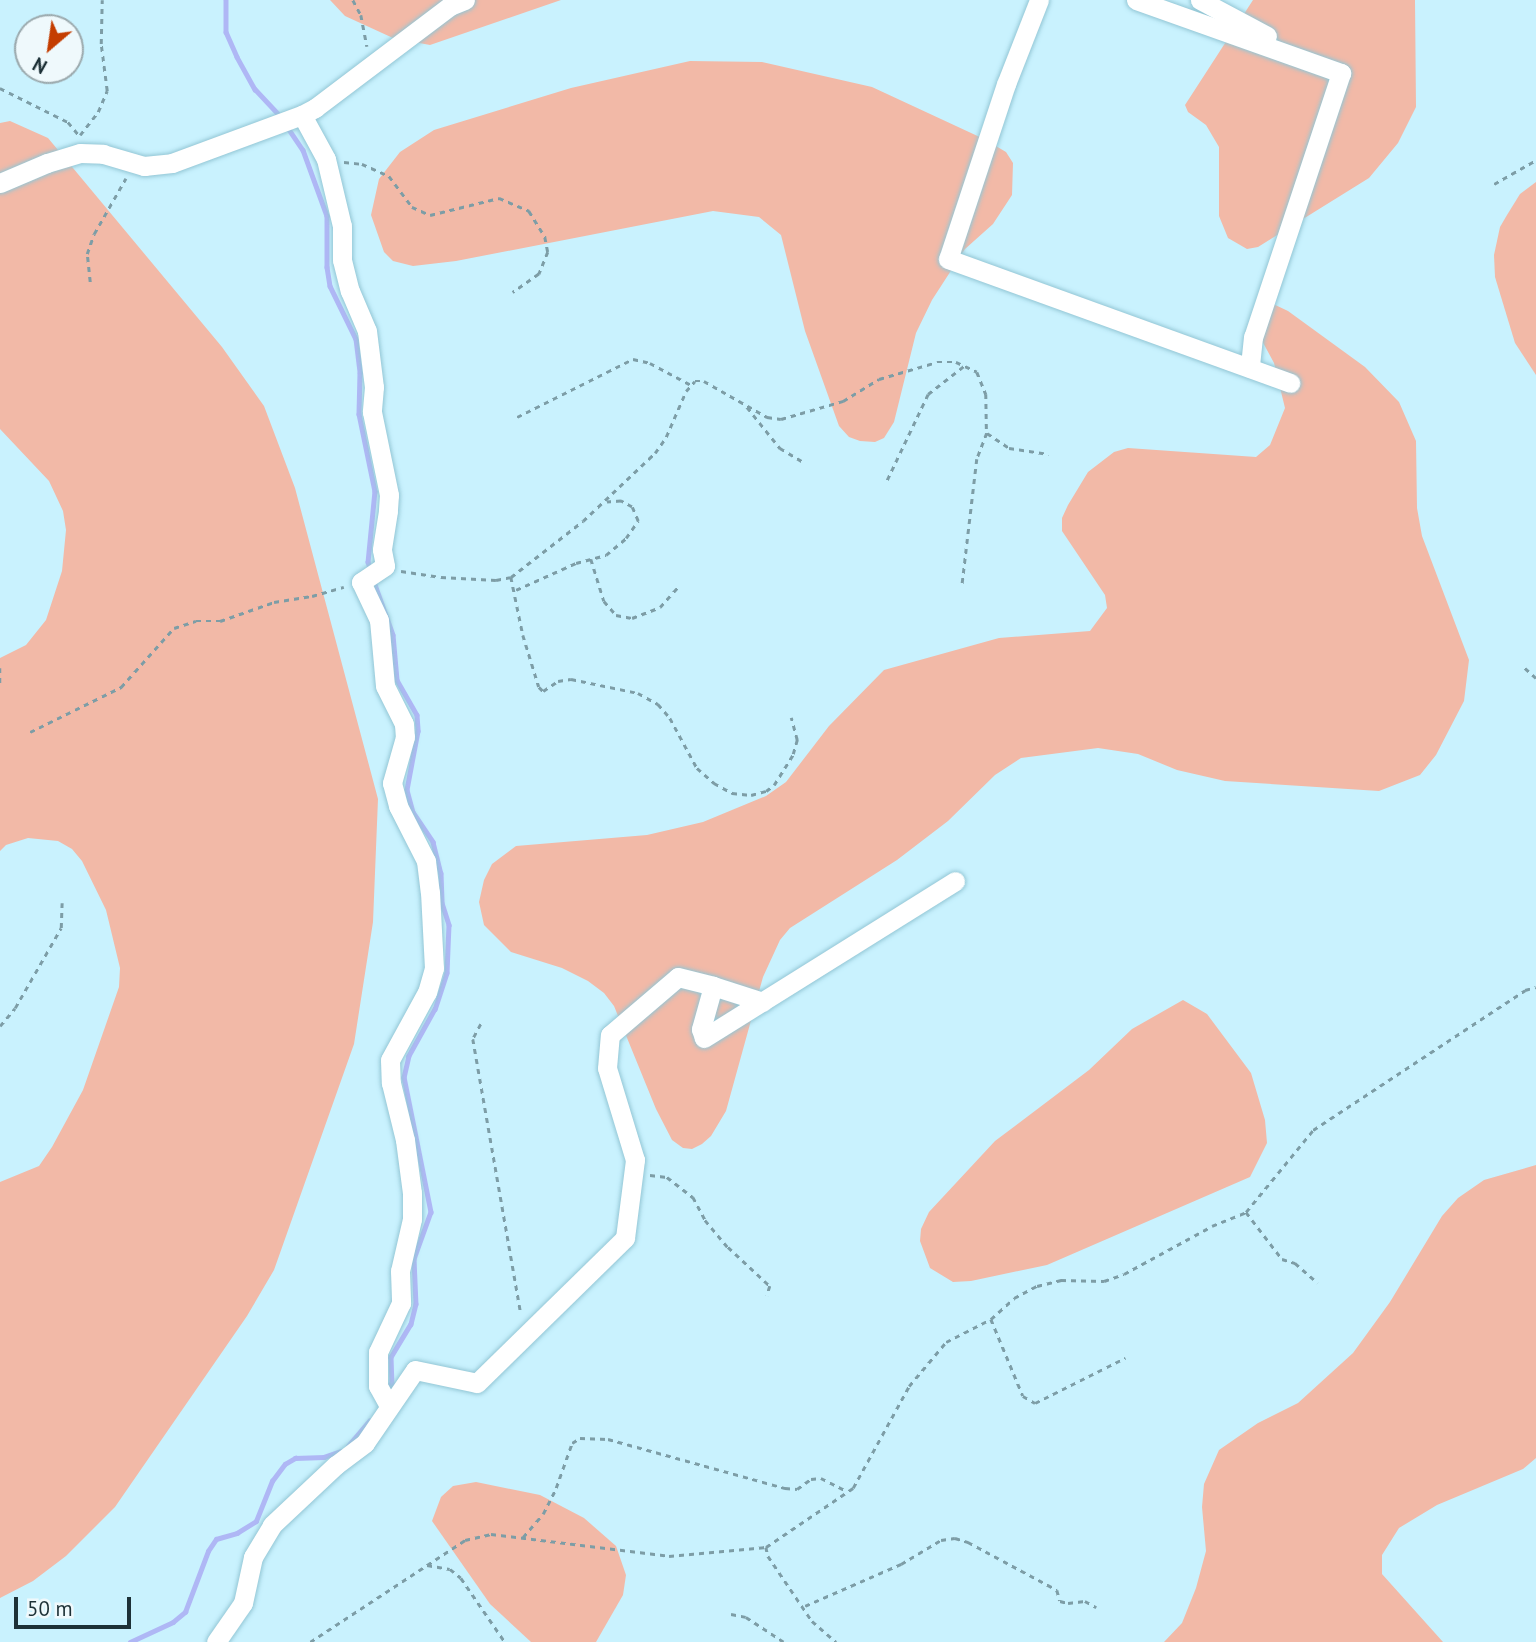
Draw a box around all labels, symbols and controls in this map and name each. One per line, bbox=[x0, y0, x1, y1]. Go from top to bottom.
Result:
north arrow bbox=[14, 14, 84, 84]
text: N bbox=[29, 52, 51, 79]
scale bar bbox=[18, 1582, 135, 1626]
text: 50 m bbox=[27, 1595, 73, 1622]

